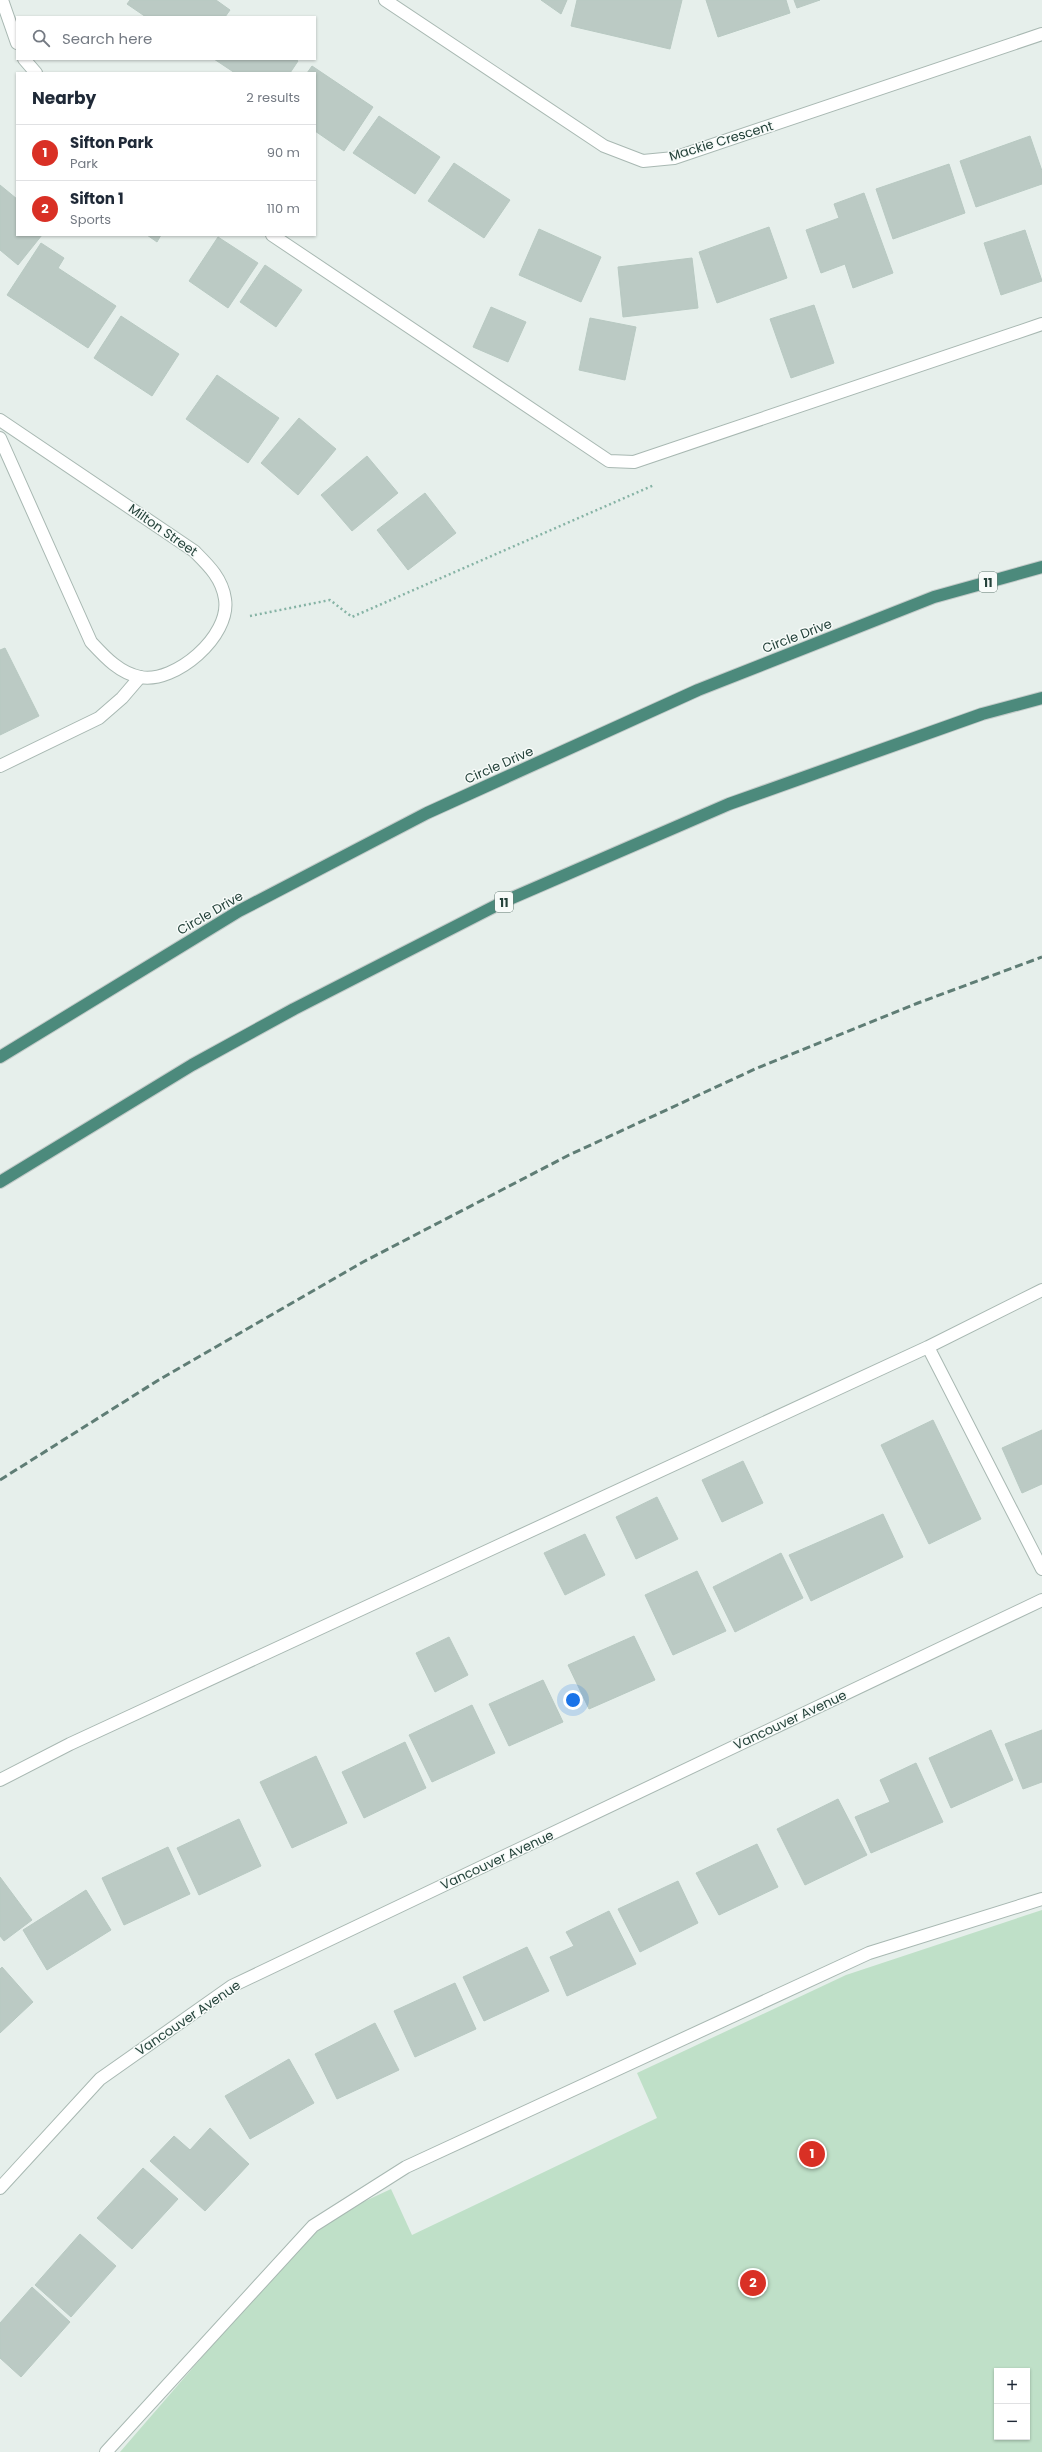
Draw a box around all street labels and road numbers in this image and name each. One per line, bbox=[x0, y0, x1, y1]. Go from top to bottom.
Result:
street label: Mackie Crescent bbox=[667, 116, 776, 166]
street label: Milton Street bbox=[125, 499, 202, 561]
road number: 11 bbox=[979, 572, 997, 592]
street label: Circle Drive bbox=[759, 614, 835, 658]
street label: Circle Drive bbox=[462, 741, 536, 789]
street label: Circle Drive bbox=[174, 886, 246, 940]
road number: 11 bbox=[495, 892, 513, 912]
street label: Vancouver Avenue bbox=[730, 1685, 850, 1755]
street label: Vancouver Avenue bbox=[437, 1825, 557, 1895]
street label: Vancouver Avenue bbox=[132, 1976, 244, 2060]

